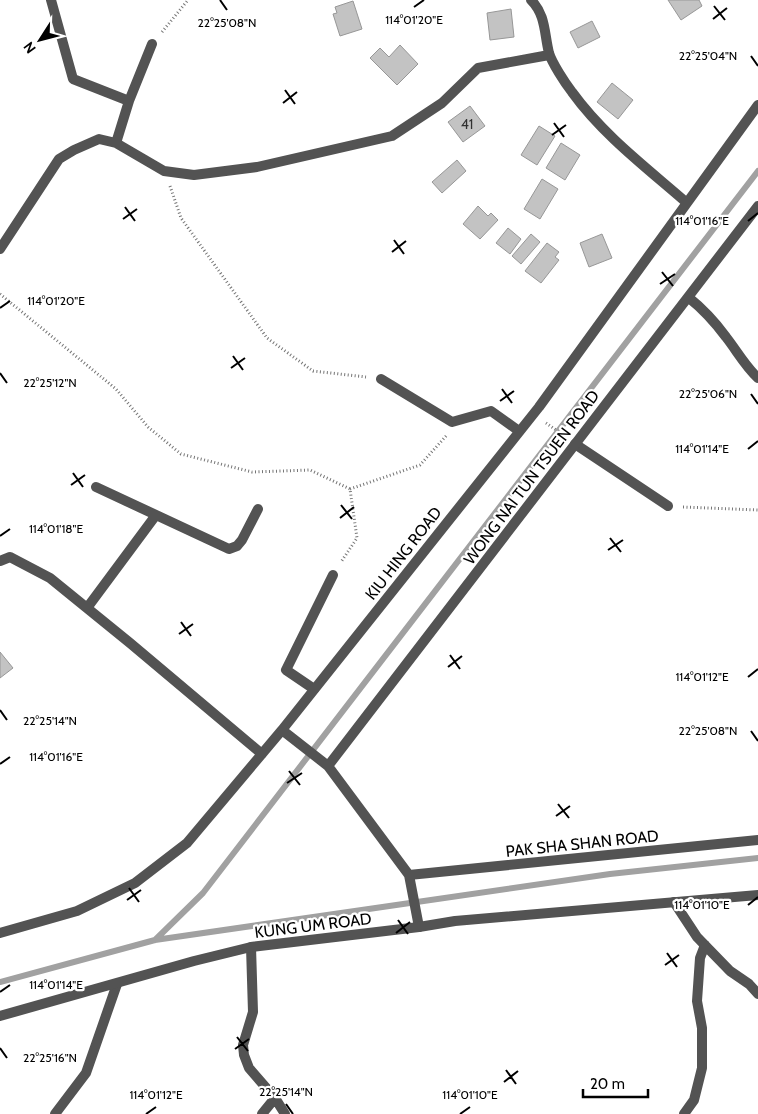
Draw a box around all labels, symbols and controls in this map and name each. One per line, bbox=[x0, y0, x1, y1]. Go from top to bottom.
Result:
text: 114°01'20"E bbox=[385, 12, 443, 27]
north arrow bbox=[15, 15, 65, 65]
text: 22°25'08"N bbox=[198, 15, 256, 30]
text: N bbox=[19, 38, 40, 57]
text: 22°25'04"N bbox=[679, 48, 737, 63]
house number: 41 bbox=[461, 115, 473, 133]
text: 114°01'16"E bbox=[675, 213, 729, 228]
text: 114°01'20"E bbox=[27, 293, 85, 308]
text: 22°25'12"N bbox=[23, 375, 77, 390]
street label: WONG NAI TUN TSUEN ROAD bbox=[460, 386, 603, 568]
text: 22°25'06"N bbox=[679, 386, 737, 401]
text: 114°01'14"E bbox=[675, 441, 729, 456]
street label: KIU HING ROAD bbox=[361, 503, 446, 604]
text: 114°01'18"E bbox=[29, 521, 83, 536]
text: 114°01'12"E bbox=[675, 669, 729, 684]
text: 22°25'14"N bbox=[23, 713, 77, 728]
text: 22°25'08"N bbox=[679, 723, 737, 738]
text: 114°01'16"E bbox=[29, 749, 83, 764]
street label: PAK SHA SHAN ROAD bbox=[505, 826, 660, 861]
text: 114°01'10"E bbox=[674, 897, 730, 912]
street label: KUNG UM ROAD bbox=[254, 909, 373, 942]
text: 114°01'14"E bbox=[29, 977, 83, 992]
text: 22°25'16"N bbox=[23, 1050, 77, 1065]
scale bar bbox=[583, 1066, 648, 1098]
text: 20 m bbox=[590, 1075, 625, 1093]
text: 22°25'14"N bbox=[259, 1084, 313, 1099]
text: 114°01'12"E bbox=[129, 1087, 183, 1102]
text: 114°01'10"E bbox=[442, 1087, 498, 1102]

